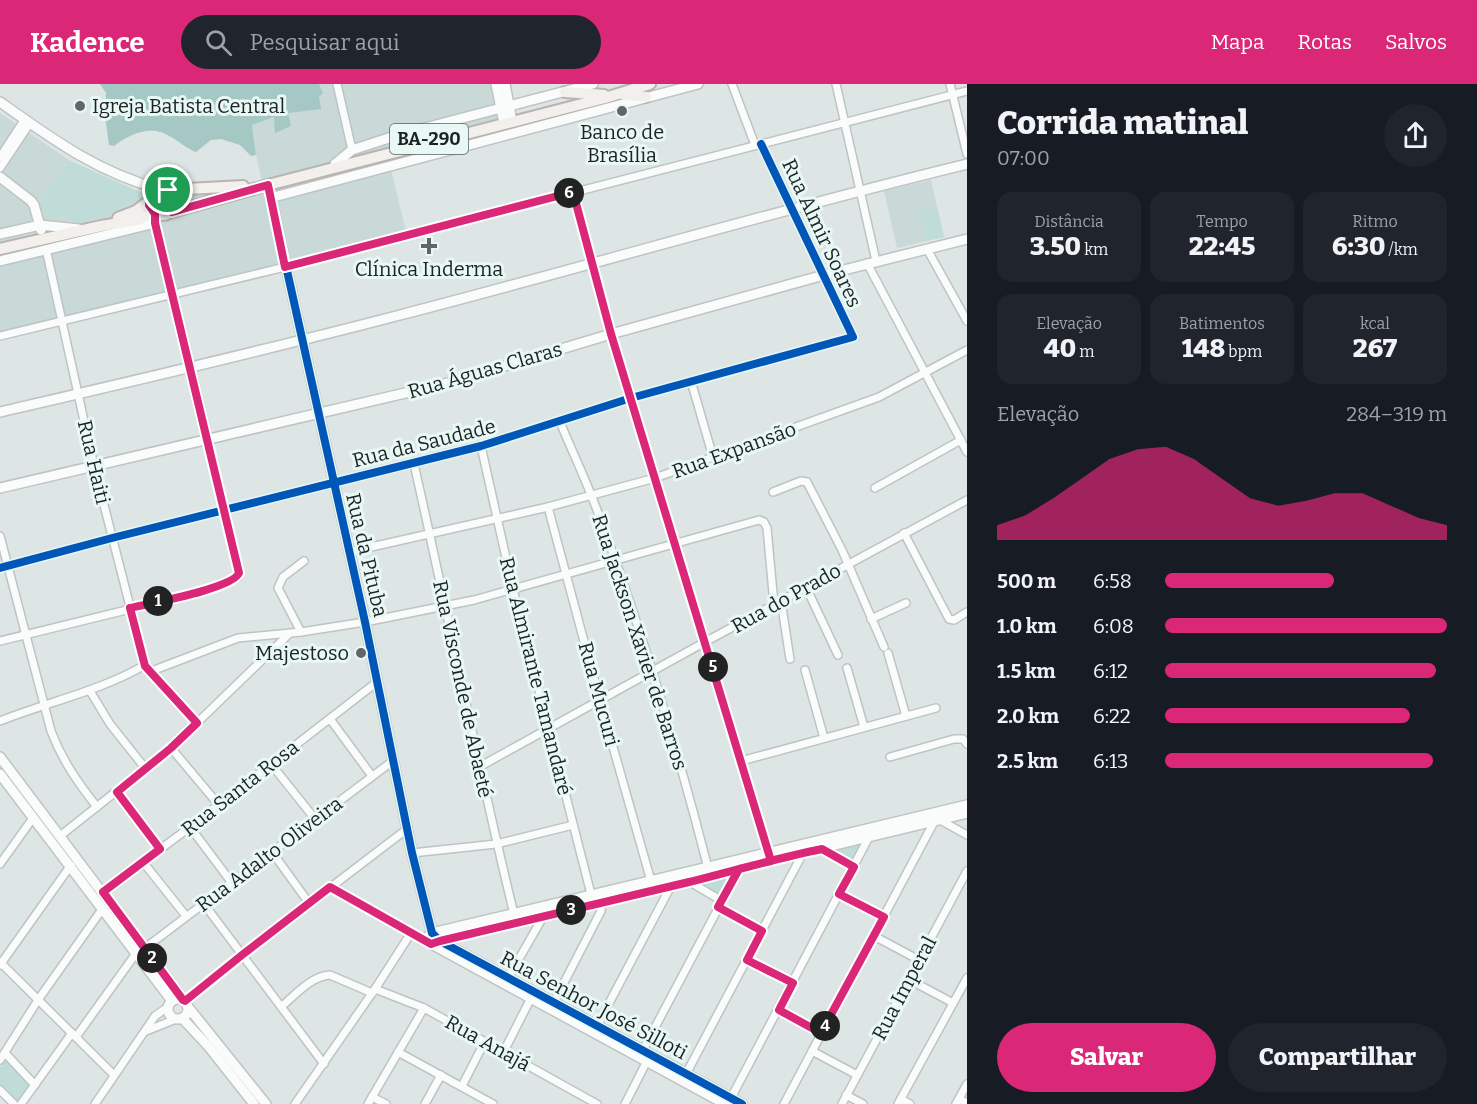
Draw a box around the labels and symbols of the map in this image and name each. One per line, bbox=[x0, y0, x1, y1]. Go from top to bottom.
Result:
place label: Igreja Batista Central bbox=[92, 94, 285, 119]
marker: Igreja Batista Central bbox=[73, 99, 87, 113]
marker: Banco de Brasília bbox=[615, 104, 629, 118]
place label: Banco de Brasília bbox=[580, 120, 664, 167]
road number: BA-290 bbox=[390, 124, 468, 154]
street label: Rua Almir Soares bbox=[777, 155, 867, 311]
pin bbox=[142, 164, 193, 215]
pin: 6 bbox=[554, 178, 584, 208]
marker: Clínica Inderma bbox=[420, 237, 438, 255]
place label: Clínica Inderma bbox=[355, 257, 503, 281]
street label: Rua Águas Claras bbox=[405, 337, 565, 403]
street label: Rua da Saudade bbox=[350, 414, 498, 472]
street label: Rua Expansão bbox=[669, 416, 799, 484]
street label: Rua Haiti bbox=[73, 417, 115, 507]
street label: Rua da Pituba bbox=[341, 491, 393, 619]
street label: Rua Jackson Xavier de Barros bbox=[587, 511, 693, 773]
street label: Rua Almirante Tamandaré bbox=[495, 554, 577, 798]
street label: Rua do Prado bbox=[727, 558, 845, 638]
street label: Rua Visconde de Abaeté bbox=[428, 578, 498, 800]
pin: 1 bbox=[143, 586, 173, 616]
street label: Rua Mucuri bbox=[574, 639, 624, 749]
place label: Majestoso bbox=[255, 641, 349, 666]
marker: Majestoso bbox=[354, 646, 368, 660]
pin: 5 bbox=[698, 652, 728, 682]
street label: Rua Santa Rosa bbox=[177, 735, 303, 841]
street label: Rua Adalto Oliveira bbox=[191, 791, 347, 917]
pin: 3 bbox=[556, 895, 586, 925]
street label: Rua Imperal bbox=[867, 932, 941, 1044]
pin: 2 bbox=[137, 943, 167, 973]
street label: Rua Senhor José Silloti bbox=[496, 946, 692, 1064]
street label: Rua Anajá bbox=[441, 1010, 535, 1077]
pin: 4 bbox=[810, 1011, 840, 1041]

